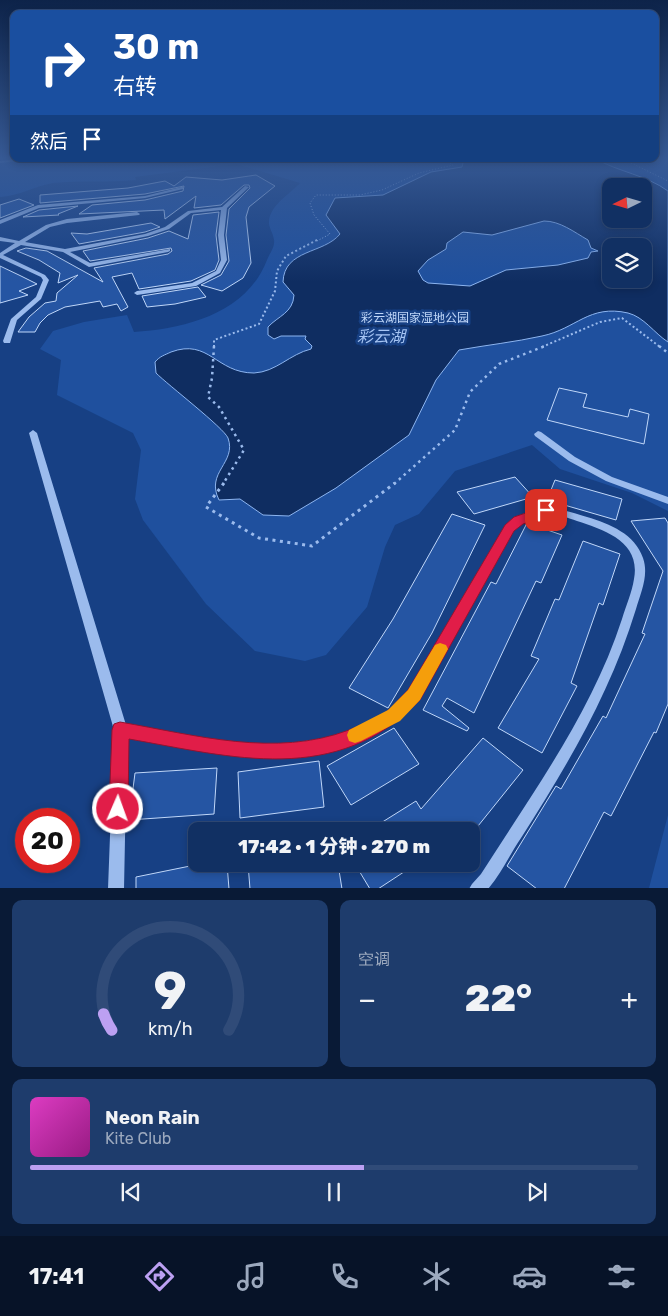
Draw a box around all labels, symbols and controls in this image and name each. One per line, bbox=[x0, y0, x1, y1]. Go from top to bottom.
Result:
text: 30 m bbox=[113, 26, 199, 68]
icon: right bbox=[30, 30, 95, 95]
text: 右转 bbox=[113, 73, 157, 100]
icon: arrive bbox=[78, 125, 106, 153]
text: 然后 bbox=[30, 130, 68, 153]
north arrow bbox=[602, 178, 652, 228]
map controls bbox=[602, 178, 652, 288]
button: layers bbox=[602, 238, 652, 288]
park label: 彩云湖国家湿地公园 bbox=[361, 311, 469, 325]
water label: 彩云湖 bbox=[357, 327, 408, 346]
pin bbox=[525, 489, 567, 531]
icon: arrive bbox=[532, 496, 560, 524]
position arrow bbox=[91, 782, 143, 834]
speed limit sign: 20 bbox=[15, 808, 80, 873]
text: 17:42 · 1 分钟 · 270 m bbox=[238, 835, 430, 858]
text: 空调 bbox=[358, 950, 390, 969]
text: 9 bbox=[153, 960, 187, 1022]
text: 22° bbox=[465, 975, 532, 1021]
text: − bbox=[358, 983, 376, 1016]
text: + bbox=[621, 983, 638, 1016]
text: km/h bbox=[148, 1018, 192, 1039]
text: Neon Rain bbox=[105, 1106, 200, 1129]
text: Kite Club bbox=[105, 1129, 171, 1148]
icon: previous bbox=[117, 1178, 145, 1206]
icon: pause bbox=[320, 1178, 348, 1206]
icon: next bbox=[523, 1178, 551, 1206]
icon: directions bbox=[142, 1259, 177, 1294]
icon: music bbox=[234, 1259, 269, 1294]
icon: phone bbox=[327, 1259, 362, 1294]
icon: climate bbox=[419, 1259, 454, 1294]
icon: car bbox=[512, 1259, 547, 1294]
icon: filters bbox=[604, 1259, 639, 1294]
text: 17:41 bbox=[29, 1263, 84, 1290]

